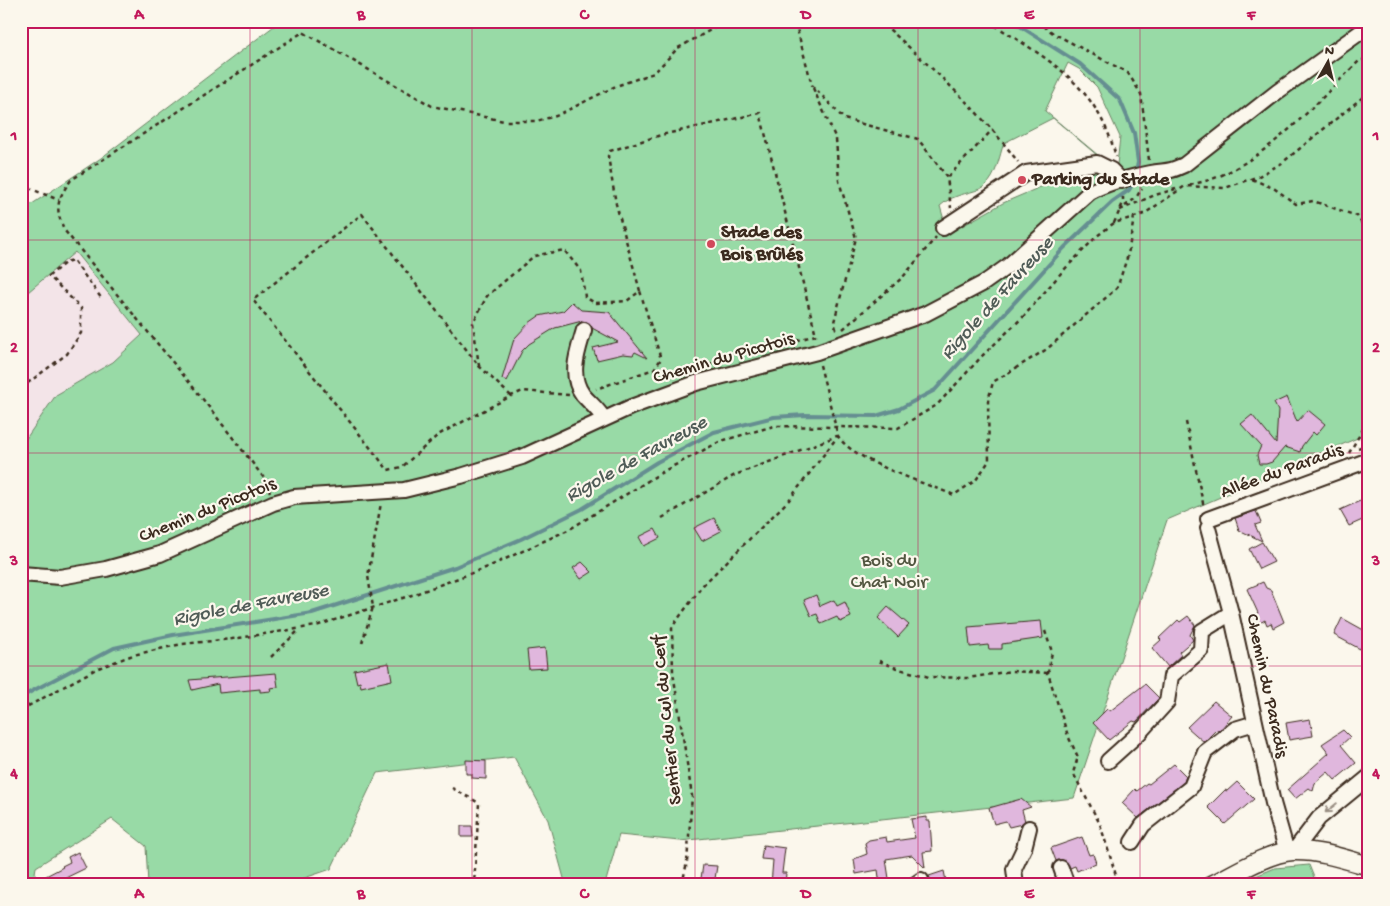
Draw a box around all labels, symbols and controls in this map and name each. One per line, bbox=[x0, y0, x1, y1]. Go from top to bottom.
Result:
text: A bbox=[133, 7, 145, 26]
text: B bbox=[356, 7, 366, 26]
text: C bbox=[579, 7, 590, 26]
text: D bbox=[799, 7, 812, 26]
text: E bbox=[1024, 7, 1035, 26]
text: F bbox=[1246, 7, 1257, 26]
north arrow bbox=[1302, 38, 1352, 88]
text: N bbox=[1324, 43, 1335, 61]
text: 1 bbox=[10, 128, 17, 147]
text: 1 bbox=[1372, 128, 1379, 147]
place label: Parking du Stade bbox=[1031, 169, 1170, 192]
marker: Parking du Stade bbox=[1016, 174, 1028, 186]
place label: Stade des Bois Brûlés bbox=[720, 222, 804, 267]
water label: Rigole de Favreuse bbox=[937, 232, 1060, 365]
marker: Stade des Bois Brûlés bbox=[705, 238, 717, 250]
street label: Chemin du Picotois bbox=[651, 328, 798, 390]
text: 2 bbox=[10, 340, 18, 359]
text: 2 bbox=[1372, 340, 1380, 359]
water label: Rigole de Favreuse bbox=[563, 411, 712, 508]
street label: Allée du Paradis bbox=[1218, 439, 1347, 505]
street label: Chemin du Picotois bbox=[136, 473, 281, 549]
park label: Bois du Chat Noir bbox=[851, 550, 929, 595]
text: 3 bbox=[9, 553, 18, 572]
text: 3 bbox=[1371, 553, 1380, 572]
water label: Rigole de Favreuse bbox=[172, 580, 331, 632]
street label: Chemin du Paradis bbox=[1240, 612, 1293, 761]
street label: Sentier du Cul du Cerf bbox=[647, 632, 688, 806]
text: 4 bbox=[9, 766, 18, 785]
text: 4 bbox=[1371, 766, 1380, 785]
one-way arrow bbox=[1325, 803, 1338, 814]
text: A bbox=[133, 886, 145, 905]
text: B bbox=[356, 886, 366, 905]
text: C bbox=[579, 886, 590, 905]
text: D bbox=[799, 886, 812, 905]
text: E bbox=[1024, 886, 1035, 905]
text: F bbox=[1246, 886, 1257, 905]

